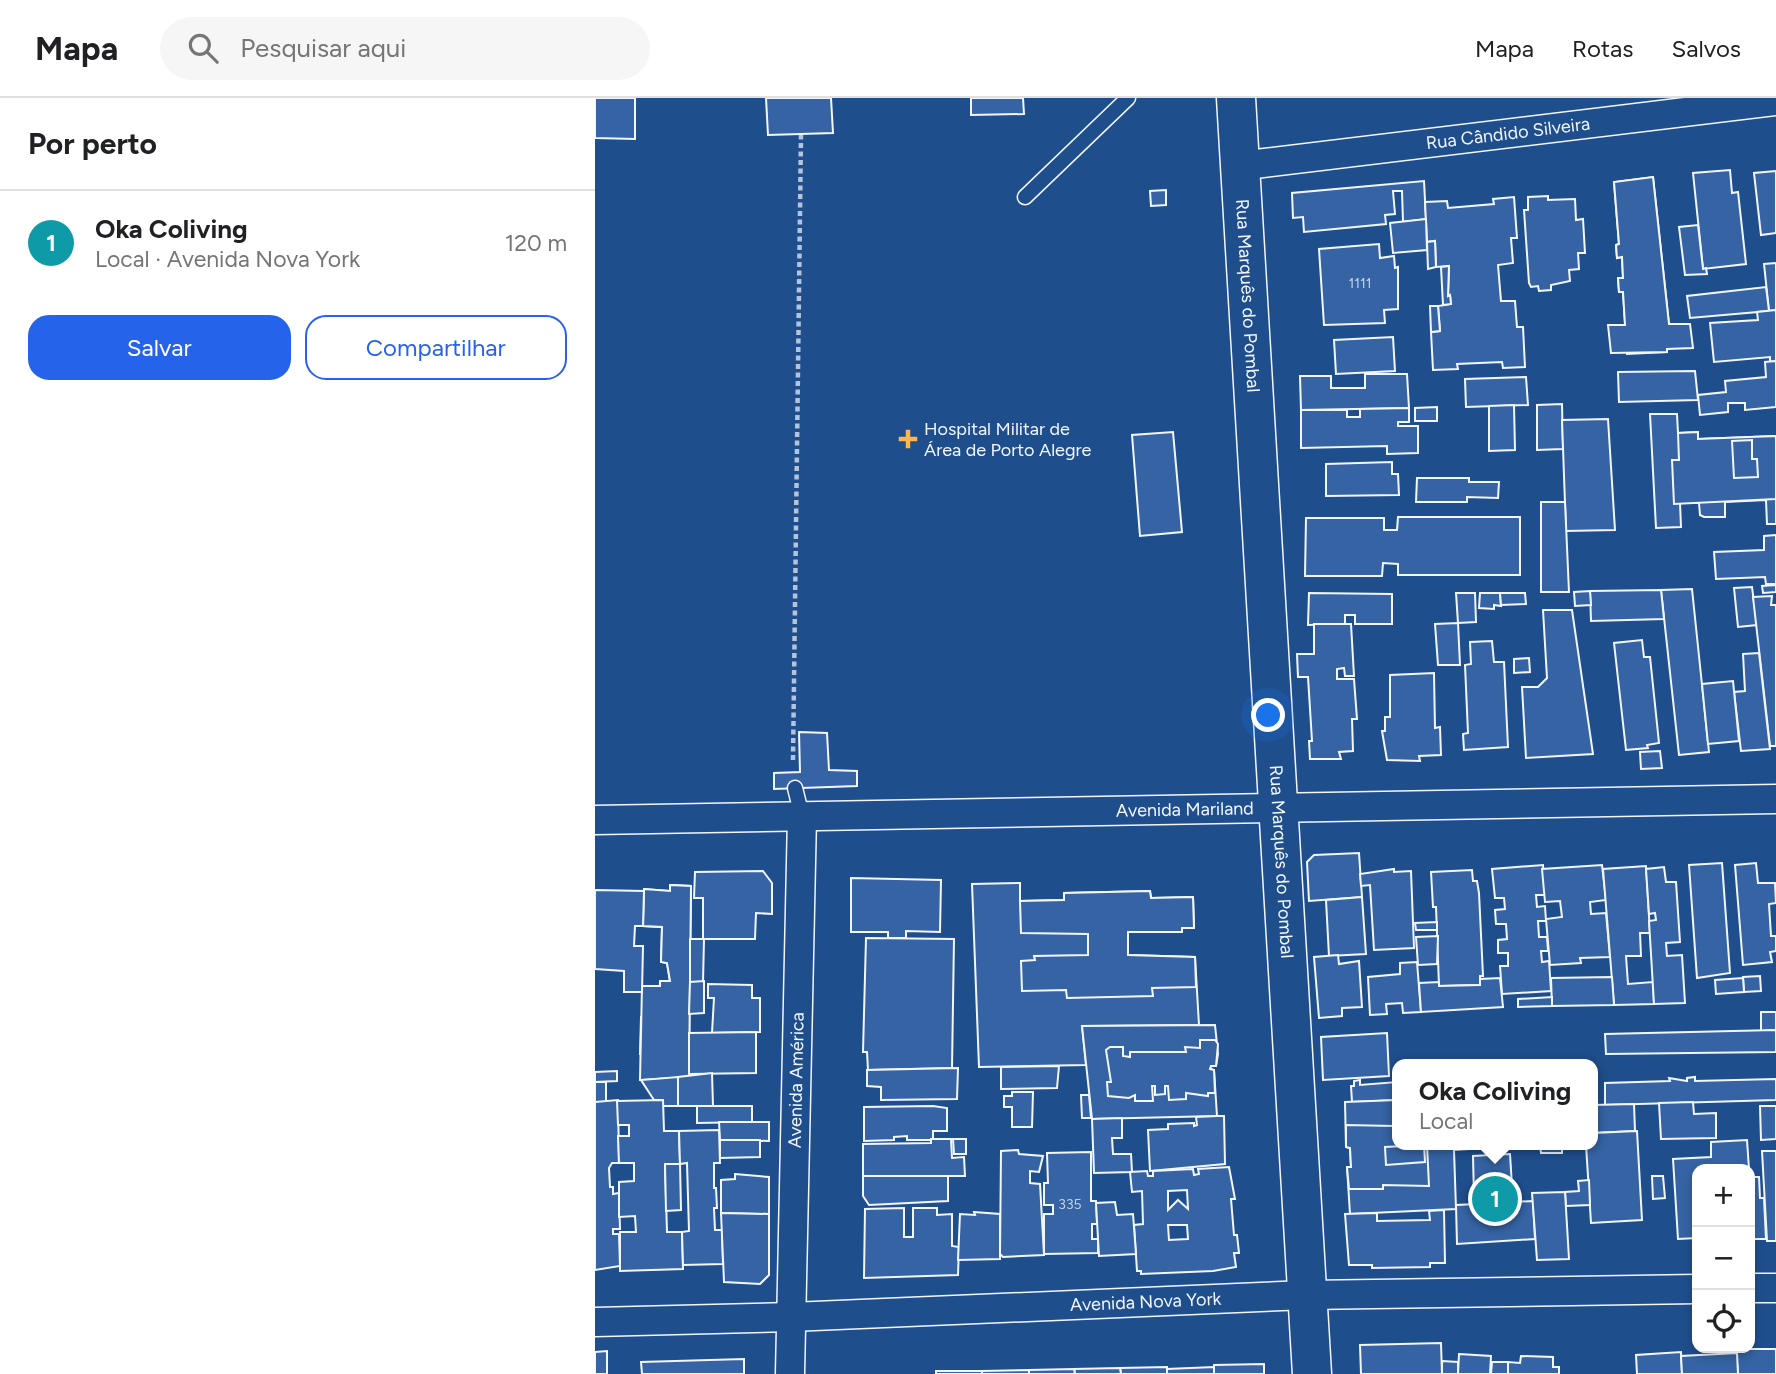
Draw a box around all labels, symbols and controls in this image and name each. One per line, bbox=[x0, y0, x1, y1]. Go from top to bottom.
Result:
search box bbox=[160, 17, 650, 80]
text: Mapa bbox=[35, 29, 118, 68]
icon: search bbox=[184, 29, 222, 67]
text: Pesquisar aqui bbox=[240, 32, 406, 64]
text: Mapa bbox=[1475, 34, 1534, 63]
text: Rotas bbox=[1572, 34, 1633, 63]
text: Salvos bbox=[1671, 34, 1741, 63]
street label: Rua Cândido Silveira bbox=[1425, 113, 1591, 154]
text: Por perto bbox=[28, 125, 157, 162]
street label: Rua Marquês do Pombal bbox=[1231, 198, 1265, 393]
text: Oka Coliving bbox=[95, 213, 248, 245]
text: 1 bbox=[46, 229, 56, 257]
text: 120 m bbox=[505, 229, 567, 257]
text: Local · Avenida Nova York bbox=[95, 245, 360, 273]
house number: 1111 bbox=[1348, 275, 1372, 292]
button: Salvar bbox=[28, 315, 291, 380]
button: Compartilhar bbox=[305, 315, 567, 380]
place label: Hospital Militar de Área de Porto Alegre bbox=[924, 418, 1092, 461]
marker: Hospital Militar de Área de Porto Alegre bbox=[898, 429, 918, 449]
your location bbox=[1251, 698, 1285, 732]
street label: Rua Marquês do Pombal bbox=[1265, 764, 1298, 959]
street label: Avenida Mariland bbox=[1116, 797, 1254, 822]
street label: Avenida América bbox=[784, 1012, 809, 1148]
popup bbox=[1392, 1059, 1598, 1150]
text: Oka Coliving bbox=[1419, 1075, 1571, 1107]
text: Local bbox=[1419, 1107, 1473, 1135]
map controls bbox=[1692, 1164, 1755, 1353]
button: + bbox=[1692, 1164, 1755, 1227]
pin: 1 bbox=[1472, 1173, 1518, 1225]
house number: 335 bbox=[1058, 1196, 1082, 1213]
button: − bbox=[1692, 1227, 1755, 1290]
street label: Avenida Nova York bbox=[1070, 1288, 1222, 1316]
button: locate bbox=[1692, 1290, 1755, 1353]

